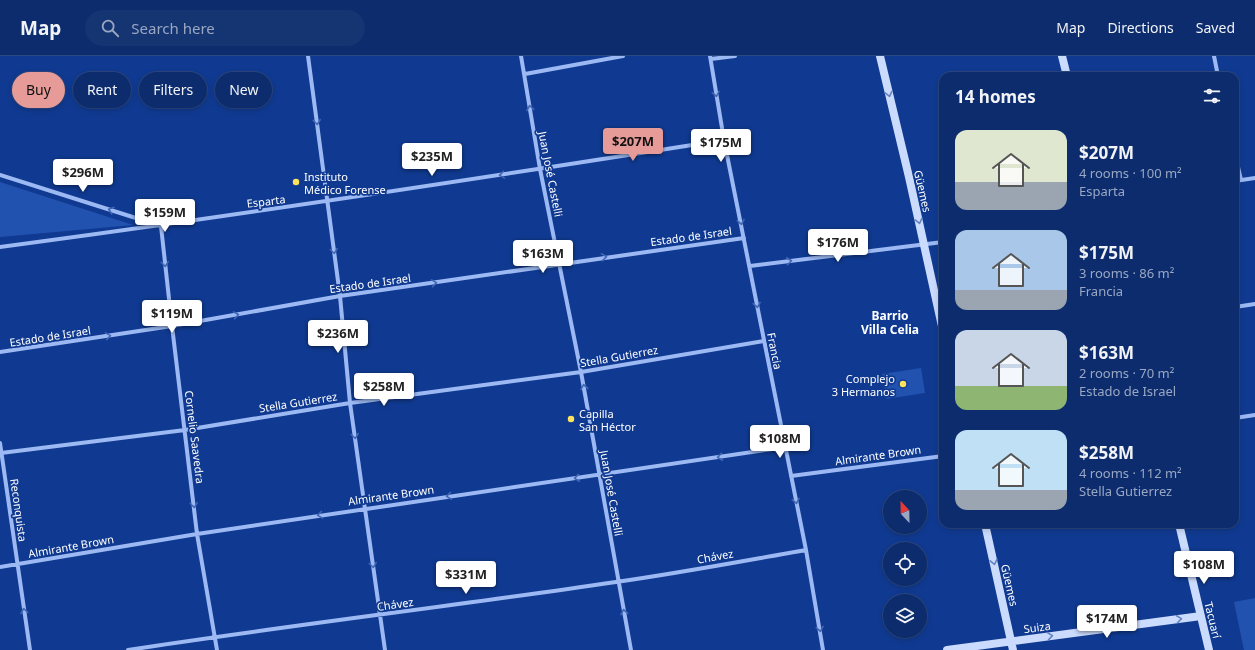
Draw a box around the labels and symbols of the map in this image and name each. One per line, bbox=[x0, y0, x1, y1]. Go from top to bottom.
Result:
one-way arrow bbox=[712, 91, 720, 98]
one-way arrow bbox=[885, 91, 893, 97]
one-way arrow bbox=[526, 105, 535, 111]
one-way arrow bbox=[312, 119, 321, 126]
pin: $207M bbox=[605, 128, 661, 162]
street label: Juan José Castelli bbox=[535, 129, 567, 218]
pin: $175M bbox=[693, 129, 749, 163]
pin: $235M bbox=[404, 143, 460, 177]
pin: $296M bbox=[55, 159, 111, 193]
street label: Güemes bbox=[911, 168, 935, 214]
place label: Instituto Médico Forense bbox=[304, 169, 386, 197]
one-way arrow bbox=[498, 170, 505, 179]
marker: Instituto Médico Forense bbox=[291, 177, 301, 187]
street label: Esparta bbox=[246, 191, 286, 211]
pin: $159M bbox=[137, 199, 193, 233]
one-way arrow bbox=[107, 206, 114, 215]
one-way arrow bbox=[914, 217, 922, 224]
one-way arrow bbox=[736, 219, 744, 225]
street label: Estado de Israel bbox=[649, 223, 733, 249]
pin: $176M bbox=[810, 229, 866, 263]
pin: $163M bbox=[515, 240, 571, 274]
one-way arrow bbox=[329, 248, 338, 254]
one-way arrow bbox=[601, 253, 607, 262]
one-way arrow bbox=[786, 257, 792, 266]
one-way arrow bbox=[161, 261, 170, 268]
street label: Estado de Israel bbox=[328, 270, 412, 296]
one-way arrow bbox=[431, 279, 437, 287]
pin: $119M bbox=[144, 300, 200, 334]
one-way arrow bbox=[752, 301, 761, 308]
district label: Barrio Villa Celia bbox=[861, 307, 919, 338]
one-way arrow bbox=[233, 311, 239, 319]
pin: $236M bbox=[310, 320, 366, 354]
street label: Estado de Israel bbox=[8, 322, 92, 350]
street label: Francia bbox=[764, 331, 786, 371]
one-way arrow bbox=[105, 332, 111, 341]
street label: Stella Gutierrez bbox=[579, 342, 659, 370]
place label: Complejo 3 Hermanos bbox=[832, 371, 895, 399]
pin: $258M bbox=[356, 373, 412, 407]
marker: Complejo 3 Hermanos bbox=[898, 379, 908, 389]
one-way arrow bbox=[580, 384, 589, 390]
street label: Stella Gutierrez bbox=[258, 388, 338, 416]
street label: Cornelio Saavedra bbox=[182, 390, 208, 484]
place label: Capilla San Héctor bbox=[579, 406, 636, 434]
marker: Capilla San Héctor bbox=[566, 414, 576, 424]
pin: $108M bbox=[752, 425, 808, 459]
one-way arrow bbox=[350, 433, 359, 439]
street label: Almirante Brown bbox=[834, 442, 922, 468]
street label: Juan José Castelli bbox=[597, 448, 627, 537]
one-way arrow bbox=[717, 452, 723, 461]
one-way arrow bbox=[574, 473, 580, 482]
street label: Reconquista bbox=[7, 477, 31, 543]
street label: Almirante Brown bbox=[347, 482, 435, 508]
north arrow bbox=[883, 490, 927, 534]
one-way arrow bbox=[445, 491, 452, 500]
one-way arrow bbox=[792, 498, 800, 504]
one-way arrow bbox=[189, 502, 198, 508]
one-way arrow bbox=[317, 510, 323, 519]
street label: Almirante Brown bbox=[27, 531, 115, 561]
street label: Chávez bbox=[696, 545, 734, 567]
pin: $108M bbox=[1176, 551, 1232, 585]
one-way arrow bbox=[990, 559, 998, 565]
pin: $331M bbox=[438, 561, 494, 595]
one-way arrow bbox=[368, 562, 377, 568]
street label: Güemes bbox=[998, 562, 1022, 608]
street label: Chávez bbox=[376, 594, 414, 614]
street label: Tacuarí bbox=[1201, 600, 1225, 641]
pin: $174M bbox=[1079, 605, 1135, 639]
one-way arrow bbox=[20, 608, 29, 615]
one-way arrow bbox=[620, 609, 629, 615]
one-way arrow bbox=[1176, 615, 1182, 624]
street label: Suiza bbox=[1023, 618, 1051, 636]
one-way arrow bbox=[815, 625, 824, 632]
one-way arrow bbox=[1047, 632, 1053, 641]

